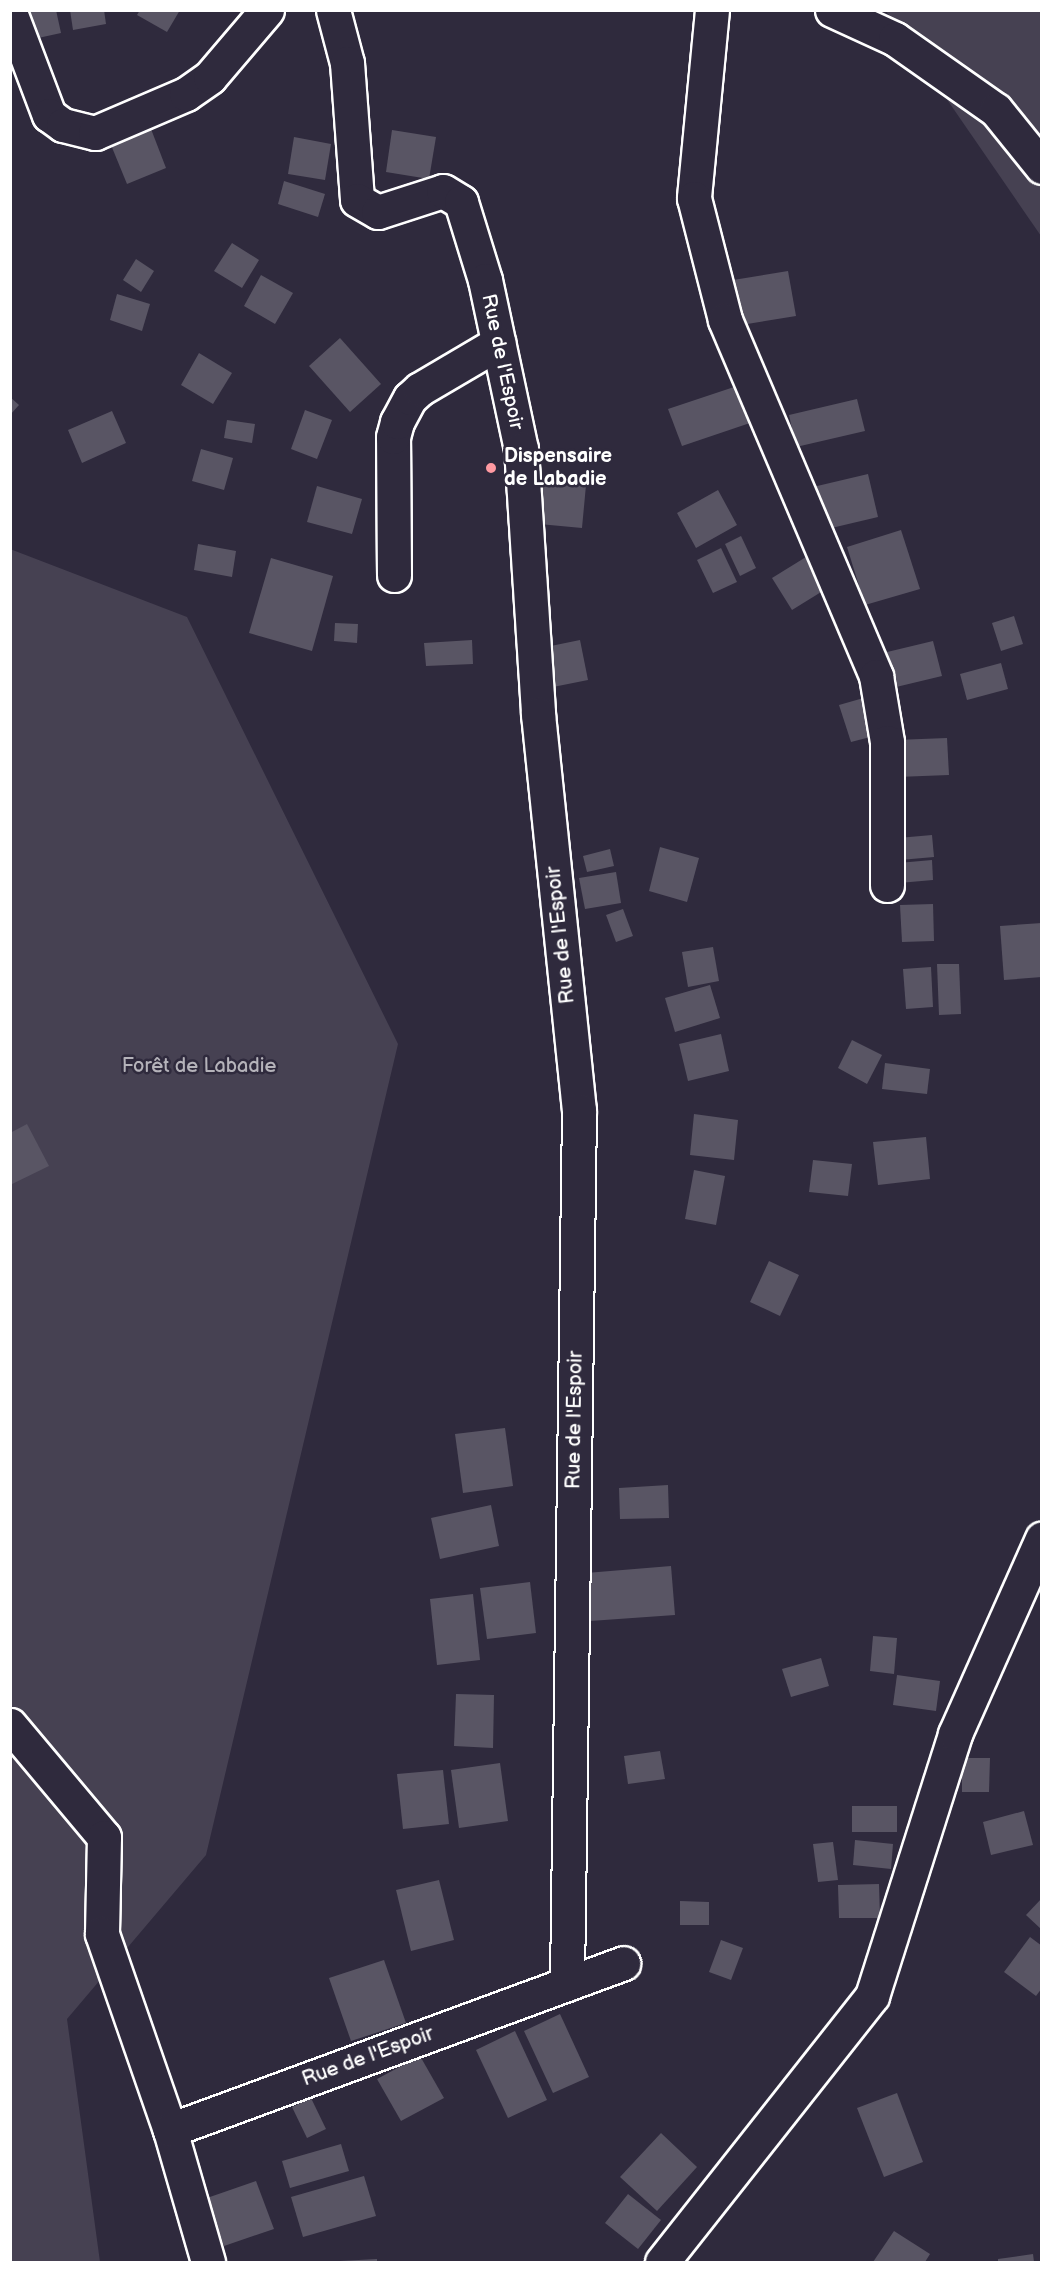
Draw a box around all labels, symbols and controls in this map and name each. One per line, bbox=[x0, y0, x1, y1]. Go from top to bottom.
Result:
street label: Rue de l'Espoir bbox=[476, 292, 528, 432]
place label: Dispensaire de Labadie bbox=[504, 444, 612, 491]
marker: Dispensaire de Labadie bbox=[482, 459, 500, 477]
street label: Rue de l'Espoir bbox=[542, 865, 580, 1005]
park label: Forêt de Labadie bbox=[122, 1054, 276, 1078]
street label: Rue de l'Espoir bbox=[562, 1351, 588, 1489]
street label: Rue de l'Espoir bbox=[299, 2022, 437, 2092]

